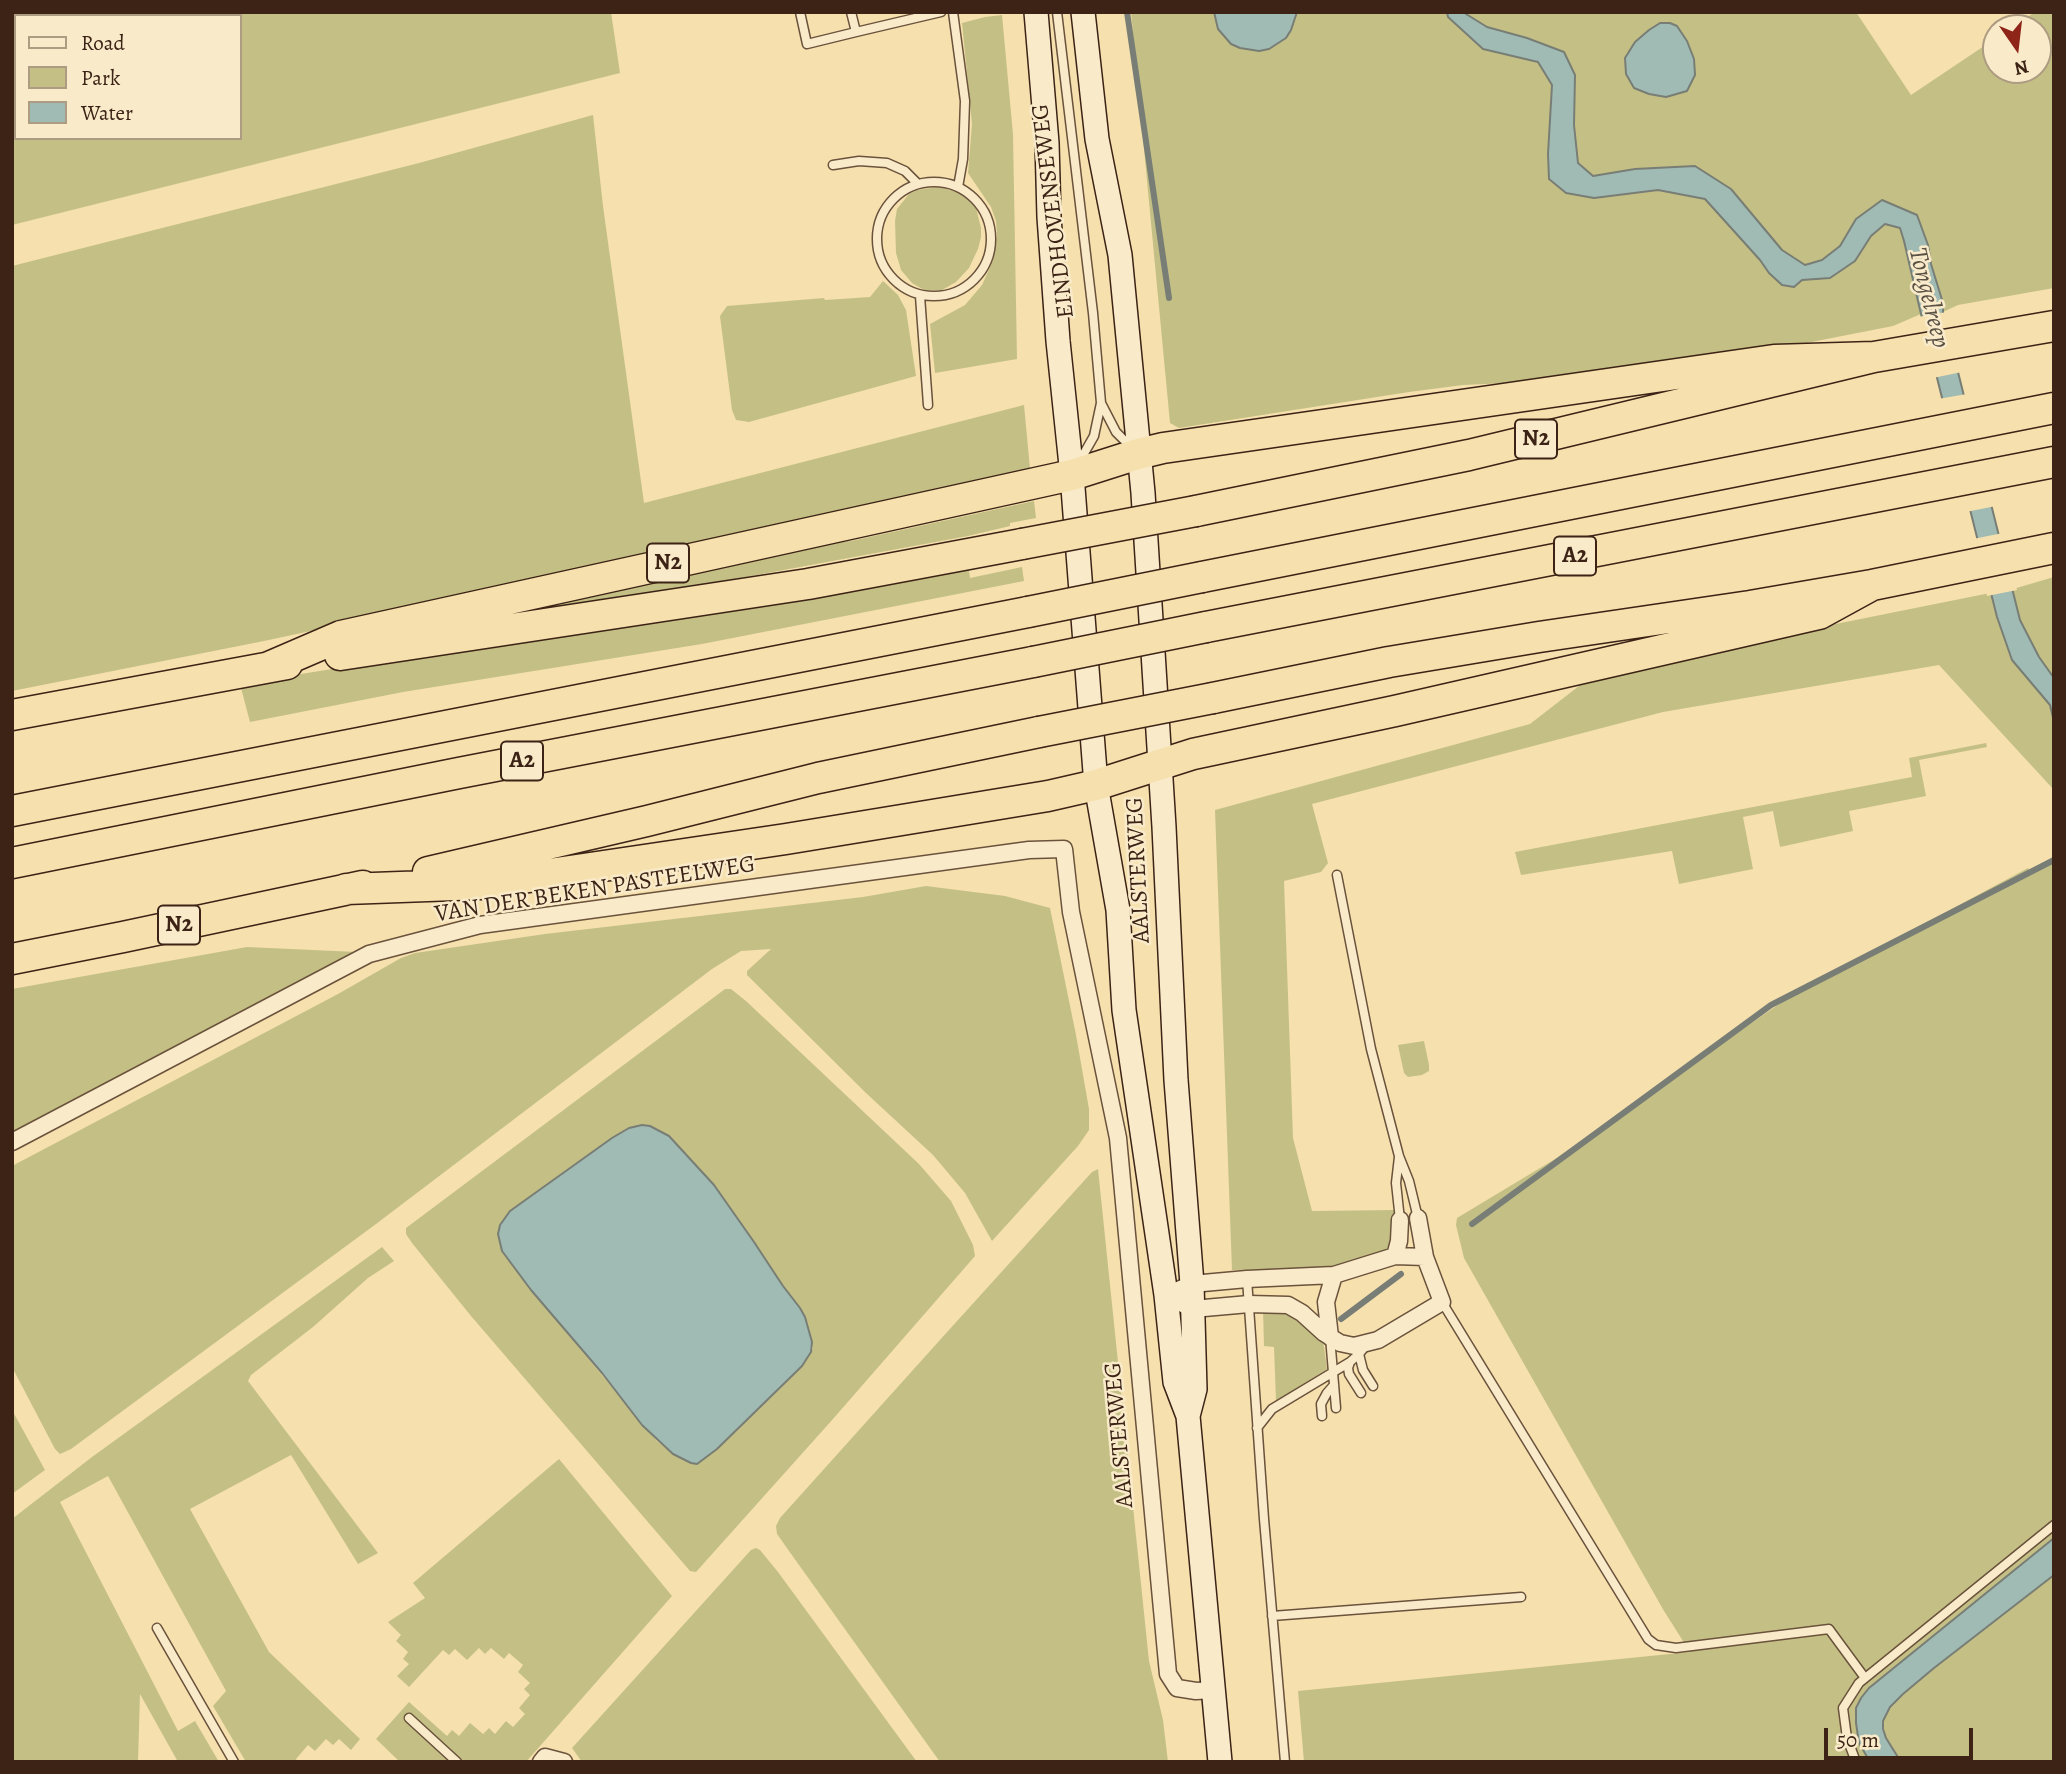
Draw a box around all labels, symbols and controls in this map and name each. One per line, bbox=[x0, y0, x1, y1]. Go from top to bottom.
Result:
legend bbox=[14, 14, 242, 140]
north arrow bbox=[1982, 14, 2052, 84]
text: Road bbox=[81, 29, 125, 57]
text: N bbox=[2012, 53, 2031, 82]
text: Park bbox=[81, 64, 120, 92]
text: Water bbox=[81, 99, 133, 127]
street label: EINDHOVENSEWEG bbox=[1027, 102, 1081, 320]
water label: Tongelreep bbox=[1900, 245, 1956, 351]
road number: N2 bbox=[1515, 420, 1557, 458]
road number: A2 bbox=[1554, 536, 1596, 576]
road number: N2 bbox=[647, 544, 689, 582]
road number: A2 bbox=[501, 741, 543, 780]
street label: AALSTERWEG bbox=[1121, 796, 1157, 944]
street label: VAN DER BEKEN PASTEELWEG bbox=[433, 850, 757, 930]
road number: N2 bbox=[158, 906, 200, 944]
street label: AALSTERWEG bbox=[1099, 1361, 1141, 1509]
scale bar bbox=[1828, 1714, 1977, 1758]
text: 50 m bbox=[1837, 1726, 1879, 1754]

